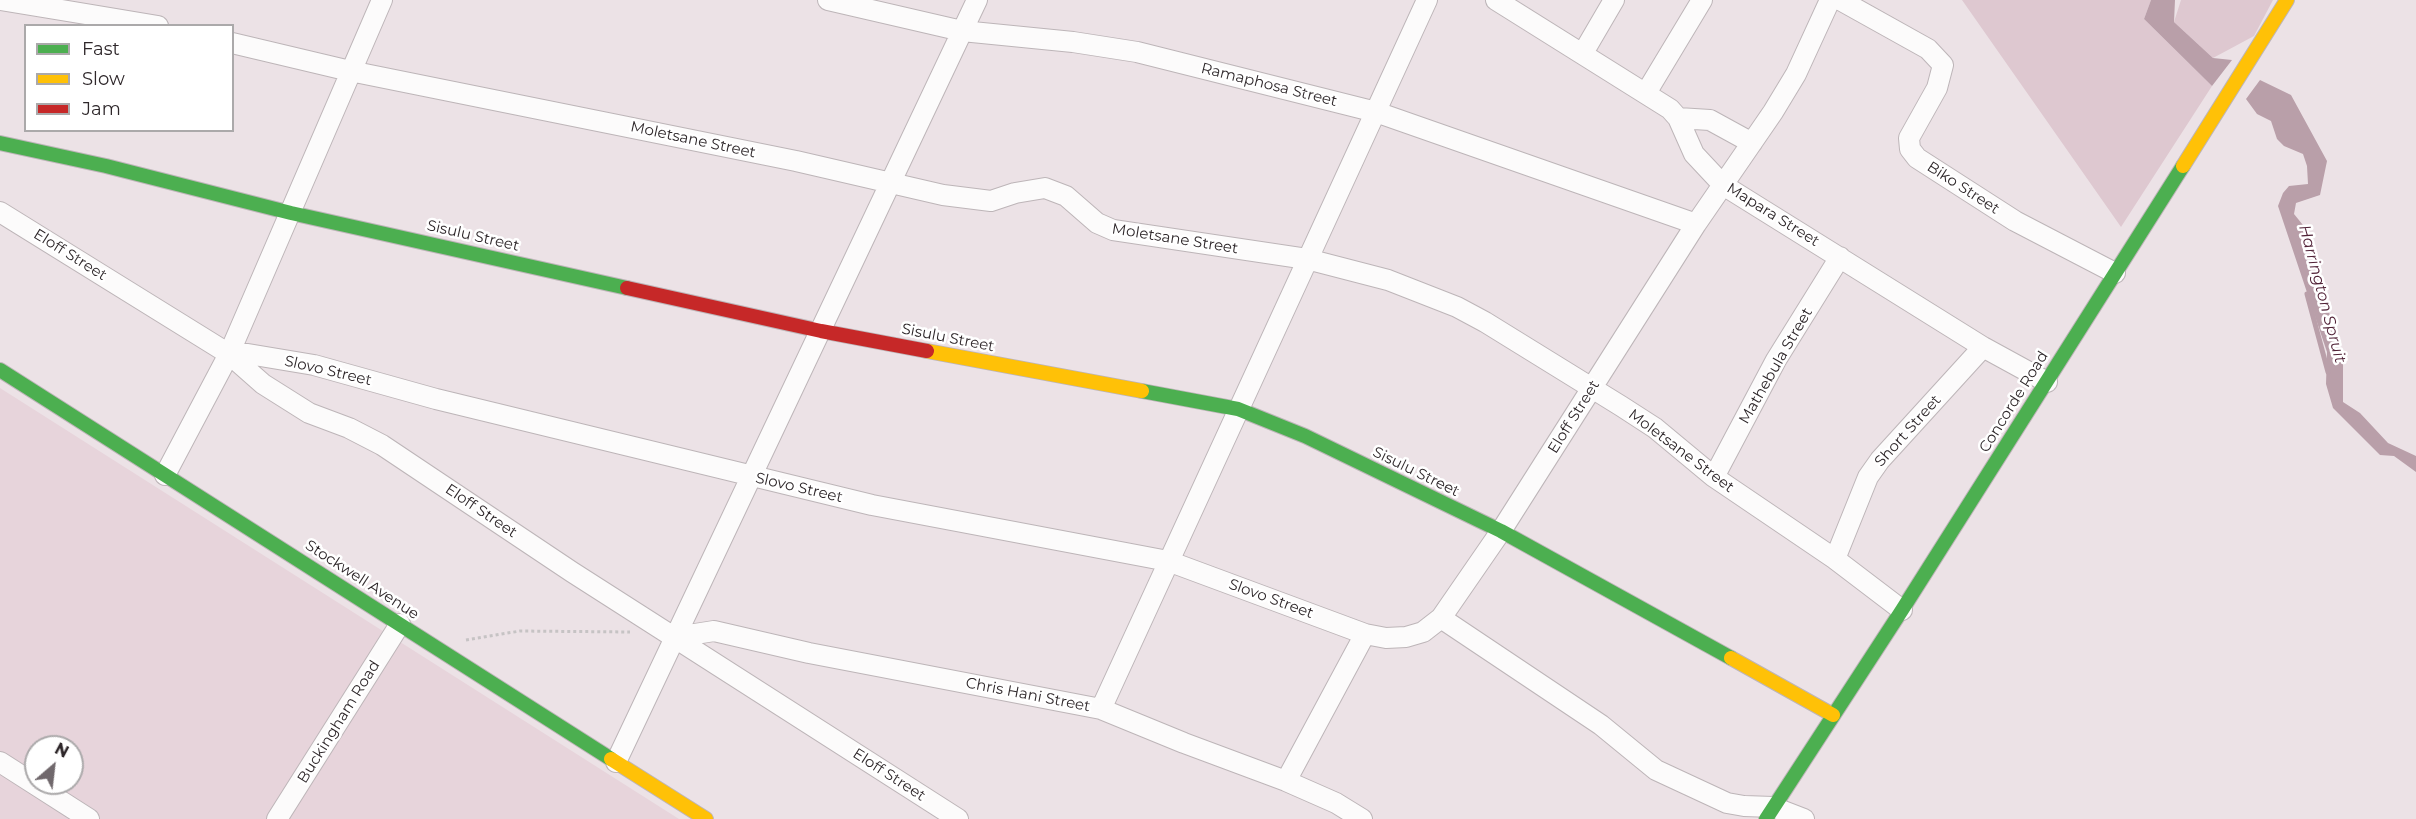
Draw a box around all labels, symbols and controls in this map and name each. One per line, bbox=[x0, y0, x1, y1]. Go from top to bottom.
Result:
legend bbox=[24, 24, 234, 132]
text: Fast bbox=[82, 38, 120, 60]
street label: Ramaphosa Street bbox=[1199, 59, 1339, 111]
text: Slow bbox=[82, 68, 125, 90]
text: Jam bbox=[82, 98, 121, 120]
street label: Moletsane Street bbox=[629, 118, 757, 162]
street label: Biko Street bbox=[1923, 158, 2003, 218]
street label: Mapara Street bbox=[1723, 179, 1823, 251]
street label: Sisulu Street bbox=[425, 217, 521, 255]
street label: Moletsane Street bbox=[1111, 220, 1239, 258]
water label: Harrington Spruit bbox=[2294, 223, 2350, 365]
street label: Eloff Street bbox=[30, 225, 110, 285]
street label: Mathebula Street bbox=[1735, 305, 1817, 427]
street label: Sisulu Street bbox=[900, 320, 996, 356]
street label: Concorde Road bbox=[1976, 348, 2052, 456]
street label: Slovo Street bbox=[283, 352, 373, 390]
street label: Eloff Street bbox=[1544, 377, 1604, 457]
street label: Short Street bbox=[1871, 391, 1945, 471]
street label: Moletsane Street bbox=[1625, 405, 1737, 497]
street label: Sisulu Street bbox=[1370, 443, 1462, 501]
street label: Slovo Street bbox=[754, 469, 844, 507]
street label: Eloff Street bbox=[442, 480, 520, 542]
street label: Stockwell Avenue bbox=[302, 537, 422, 623]
street label: Slovo Street bbox=[1226, 575, 1316, 623]
street label: Buckingham Road bbox=[294, 657, 384, 787]
street label: Chris Hani Street bbox=[964, 674, 1092, 716]
north arrow bbox=[24, 735, 84, 795]
text: N bbox=[52, 739, 72, 762]
street label: Eloff Street bbox=[849, 745, 929, 805]

